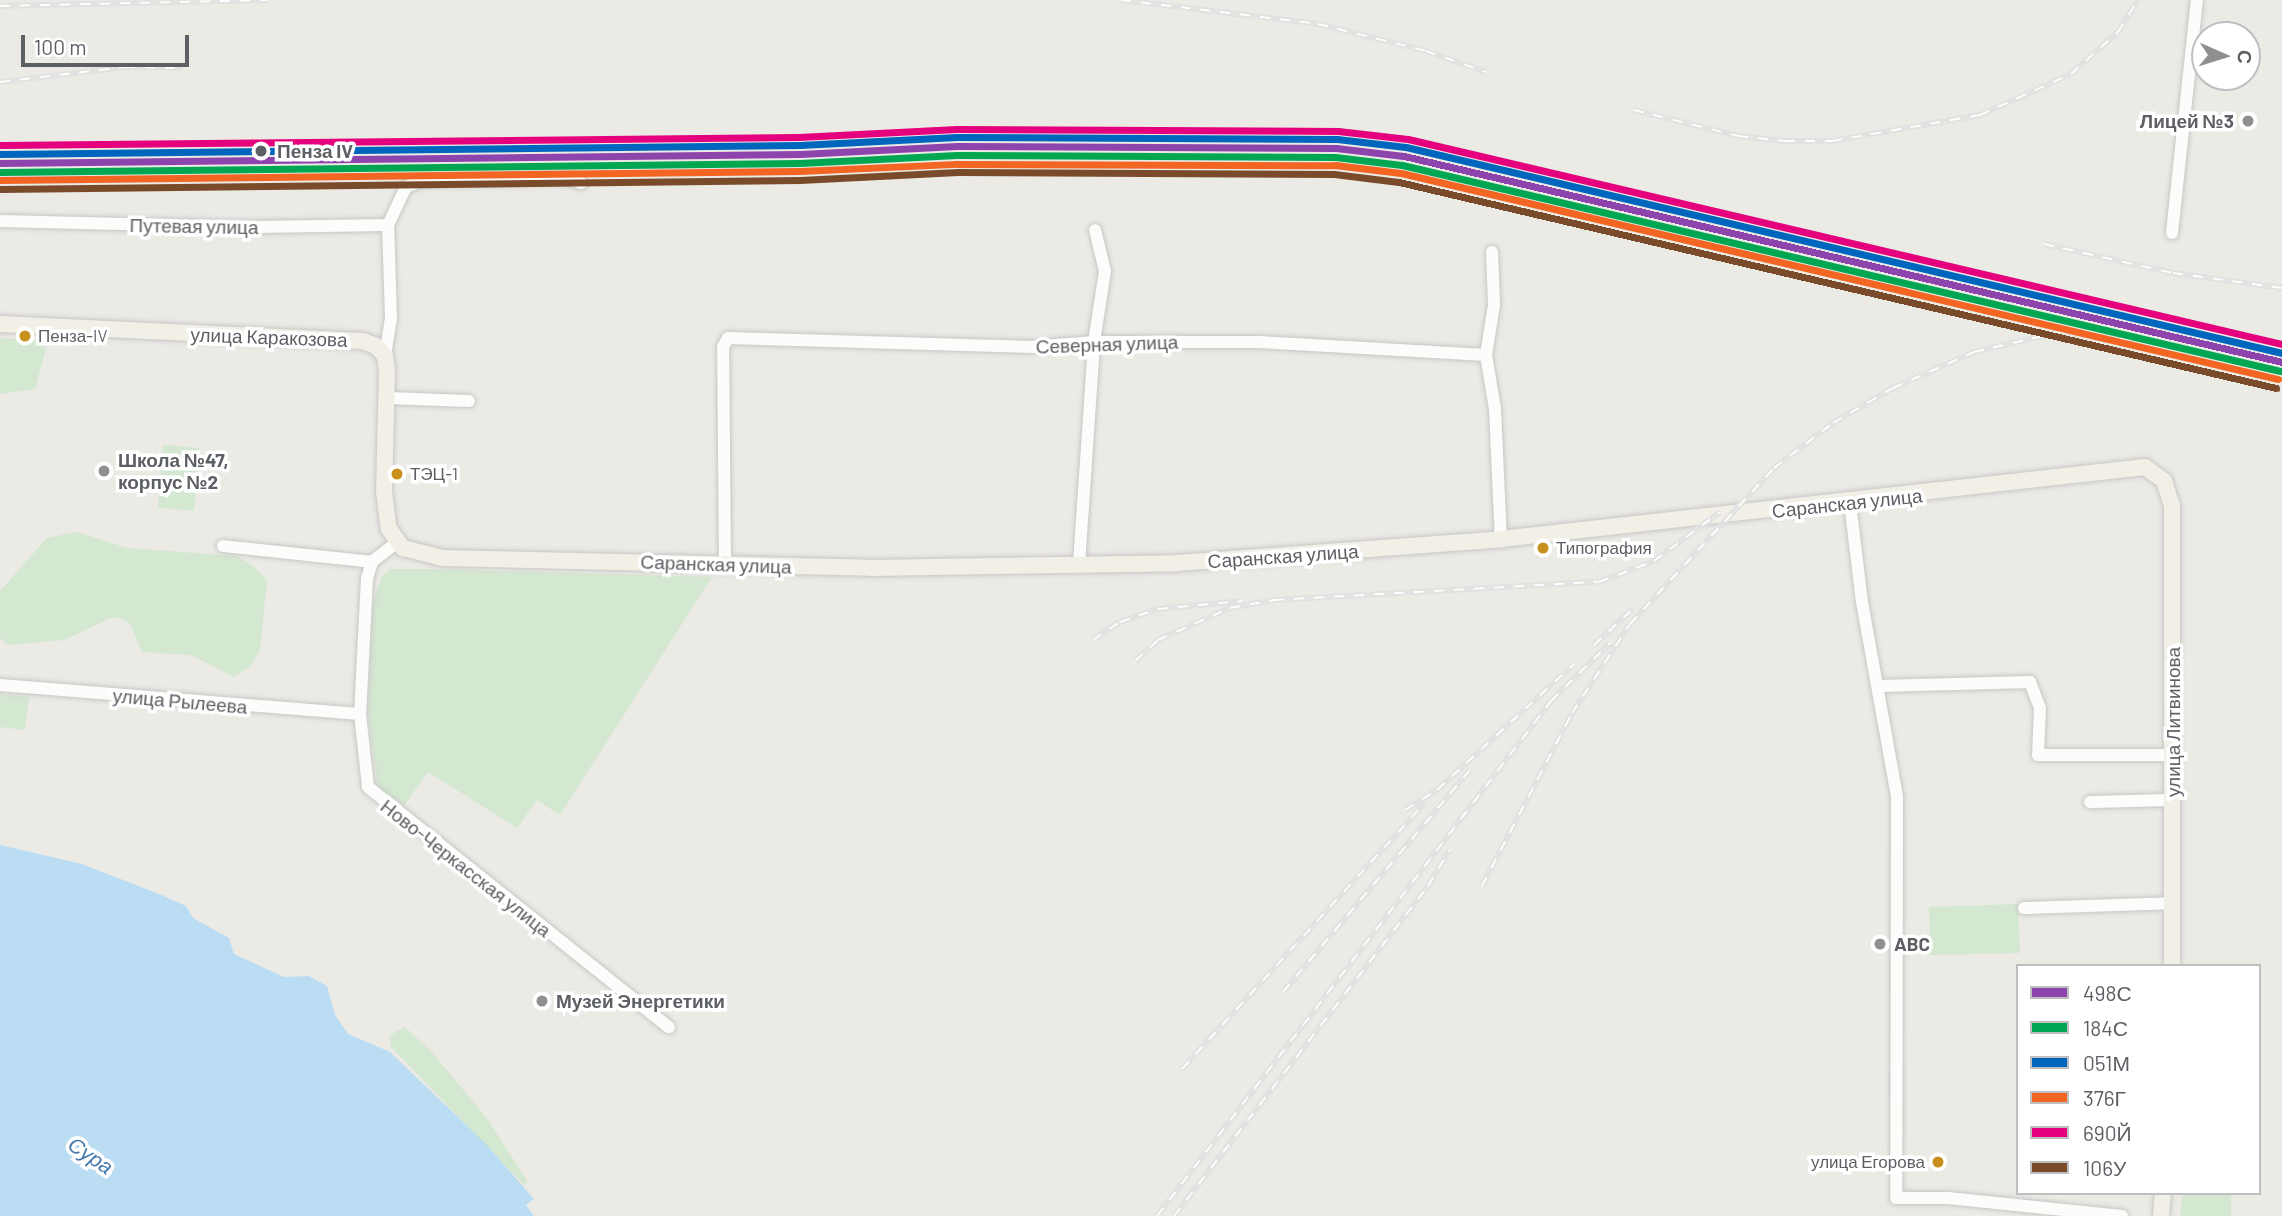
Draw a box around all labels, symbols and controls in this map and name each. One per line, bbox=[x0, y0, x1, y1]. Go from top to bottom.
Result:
scale bar bbox=[24, 21, 192, 65]
north arrow bbox=[2191, 21, 2261, 91]
text: 100 m bbox=[34, 34, 87, 59]
text: С bbox=[2234, 50, 2257, 64]
place label: Лицей №3 bbox=[2140, 110, 2234, 132]
marker: Лицей №3 bbox=[2240, 113, 2256, 129]
place label: Пенза IV bbox=[277, 140, 353, 162]
marker: Пенза IV bbox=[251, 141, 271, 161]
street label: Путевая улица bbox=[129, 213, 259, 239]
street label: улица Каракозова bbox=[190, 323, 348, 351]
place label: Пенза-IV bbox=[38, 326, 107, 346]
marker: Пенза-IV bbox=[18, 329, 32, 343]
street label: Северная улица bbox=[1035, 330, 1179, 358]
place label: Школа №47, корпус №2 bbox=[118, 449, 230, 493]
marker: Школа №47, корпус №2 bbox=[96, 463, 112, 479]
place label: ТЭЦ-1 bbox=[410, 464, 458, 484]
marker: ТЭЦ-1 bbox=[390, 467, 404, 481]
street label: Саранская улица bbox=[1771, 484, 1923, 522]
place label: Типография bbox=[1556, 538, 1652, 558]
street label: Саранская улица bbox=[1207, 539, 1359, 573]
marker: Типография bbox=[1536, 541, 1550, 555]
street label: Саранская улица bbox=[640, 550, 792, 578]
street label: улица Литвинова bbox=[2162, 647, 2184, 797]
street label: улица Рылеева bbox=[112, 684, 248, 718]
street label: Ново-Черкасская улица bbox=[376, 794, 556, 942]
place label: ABC bbox=[1894, 933, 1930, 955]
marker: ABC bbox=[1872, 936, 1888, 952]
legend bbox=[2016, 964, 2261, 1195]
text: 498С bbox=[2083, 980, 2132, 1005]
place label: Музей Энергетики bbox=[556, 990, 725, 1012]
marker: Музей Энергетики bbox=[534, 993, 550, 1009]
text: 184С bbox=[2083, 1015, 2128, 1040]
text: 051М bbox=[2083, 1050, 2130, 1075]
text: 376Г bbox=[2083, 1085, 2126, 1110]
text: 690Й bbox=[2083, 1120, 2132, 1145]
water label: Сура bbox=[64, 1131, 118, 1179]
place label: улица Егорова bbox=[1811, 1152, 1925, 1172]
marker: улица Егорова bbox=[1931, 1155, 1945, 1169]
text: 106У bbox=[2083, 1155, 2126, 1180]

